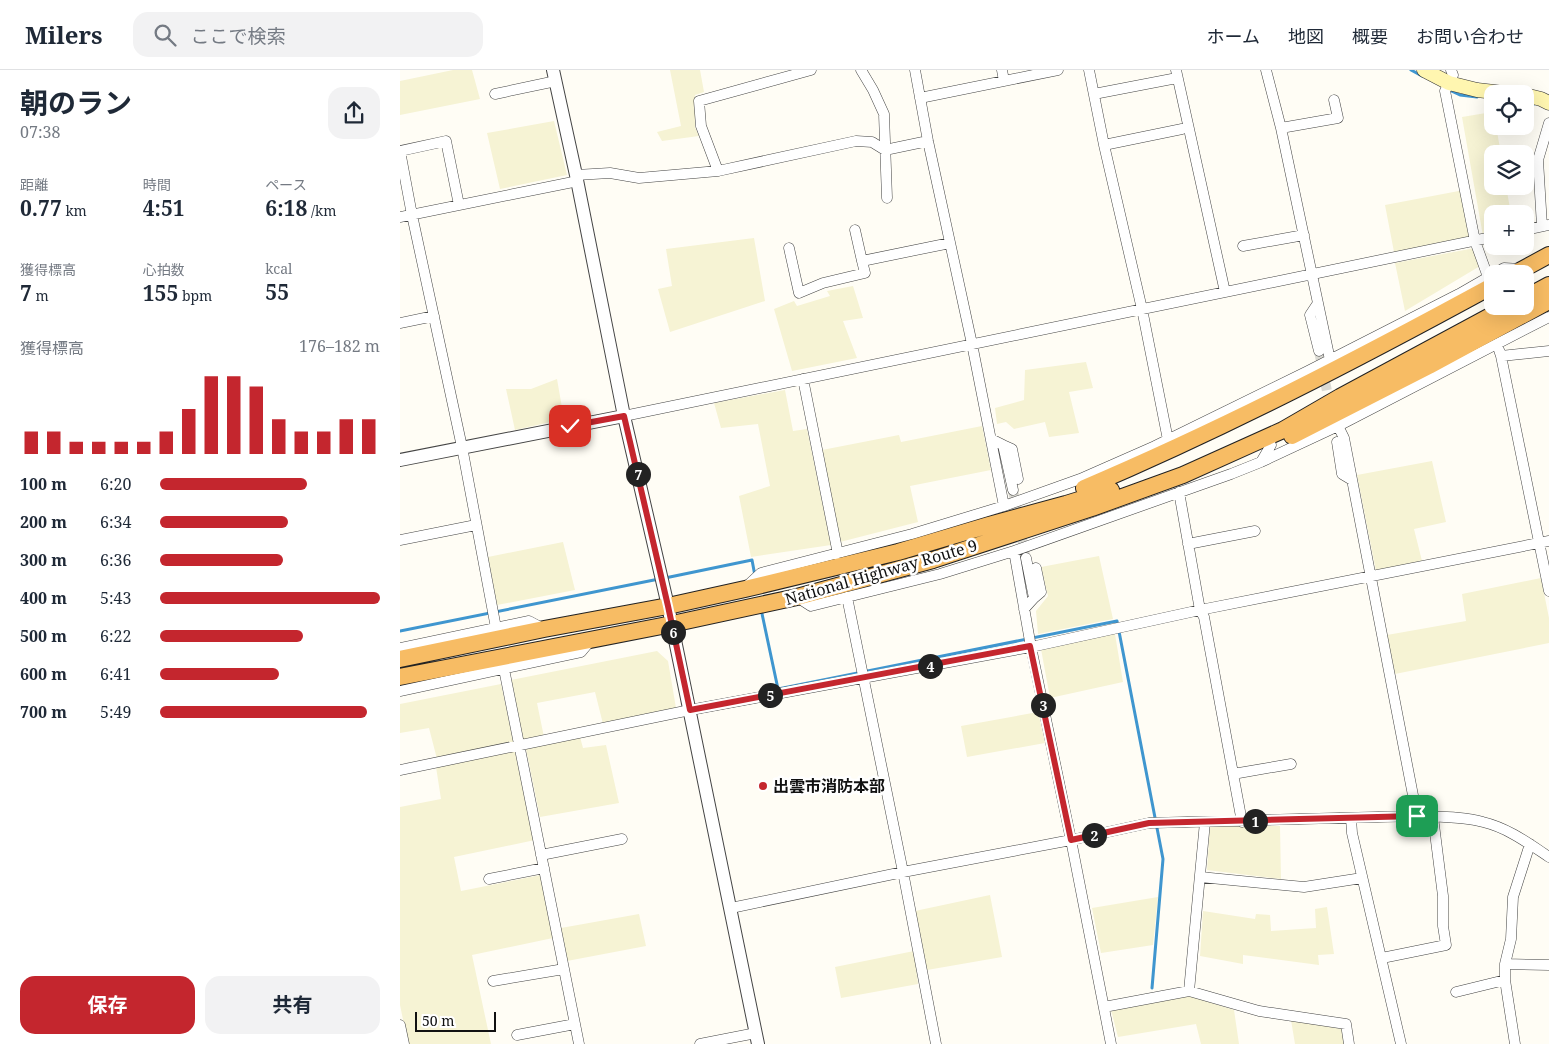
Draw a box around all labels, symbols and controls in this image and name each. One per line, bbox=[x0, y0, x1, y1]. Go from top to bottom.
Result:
search box bbox=[133, 12, 483, 57]
text: Milers bbox=[25, 18, 103, 51]
icon: search bbox=[151, 21, 179, 49]
text: ここで検索 bbox=[191, 23, 286, 49]
text: ホーム bbox=[1207, 24, 1260, 48]
text: 地図 bbox=[1288, 24, 1324, 48]
text: 概要 bbox=[1352, 24, 1388, 48]
text: お問い合わせ bbox=[1416, 24, 1524, 48]
text: 朝のラン bbox=[20, 83, 132, 121]
map controls bbox=[1484, 85, 1534, 315]
button: locate bbox=[1484, 85, 1534, 135]
button: share bbox=[328, 87, 380, 139]
text: 07:38 bbox=[20, 121, 60, 143]
button: layers bbox=[1484, 145, 1534, 195]
text: 距離 bbox=[20, 175, 48, 194]
text: 時間 bbox=[143, 175, 171, 194]
text: ペース bbox=[265, 175, 307, 194]
text: 0.77 bbox=[20, 194, 62, 222]
text: 4:51 bbox=[143, 194, 185, 222]
text: 6:18 bbox=[265, 194, 307, 222]
text: km bbox=[62, 201, 87, 220]
text: /km bbox=[307, 201, 336, 220]
button: + bbox=[1484, 205, 1534, 255]
text: kcal bbox=[265, 259, 292, 278]
text: 獲得標高 bbox=[20, 260, 76, 279]
text: 心拍数 bbox=[143, 260, 185, 279]
button: − bbox=[1484, 265, 1534, 315]
text: 55 bbox=[265, 278, 289, 306]
text: 7 bbox=[20, 279, 32, 307]
text: 155 bbox=[143, 279, 178, 307]
text: m bbox=[32, 286, 49, 305]
text: bpm bbox=[178, 286, 212, 305]
text: 176–182 m bbox=[299, 335, 380, 357]
text: 獲得標高 bbox=[20, 337, 84, 359]
pin bbox=[549, 405, 591, 447]
icon: check bbox=[556, 412, 584, 440]
pin: 7 bbox=[626, 462, 650, 486]
text: 7 bbox=[635, 465, 642, 484]
text: 100 m bbox=[20, 473, 67, 495]
text: 6:20 bbox=[100, 473, 131, 495]
text: 200 m bbox=[20, 511, 67, 533]
text: 6:34 bbox=[100, 511, 131, 533]
street label: National Highway Route 9 bbox=[782, 534, 980, 610]
text: 300 m bbox=[20, 549, 67, 571]
text: 6:36 bbox=[100, 549, 131, 571]
text: 400 m bbox=[20, 587, 67, 609]
text: 5:43 bbox=[100, 587, 131, 609]
pin: 6 bbox=[660, 620, 686, 644]
text: 6 bbox=[670, 623, 677, 642]
text: 500 m bbox=[20, 625, 67, 647]
text: 6:22 bbox=[100, 625, 131, 647]
pin: 4 bbox=[918, 654, 942, 678]
text: 4 bbox=[927, 657, 934, 676]
text: 600 m bbox=[20, 663, 67, 685]
text: 6:41 bbox=[100, 663, 131, 685]
pin: 5 bbox=[758, 682, 782, 708]
text: 5 bbox=[767, 686, 774, 705]
pin: 3 bbox=[1030, 692, 1056, 718]
text: 3 bbox=[1040, 696, 1047, 715]
text: 700 m bbox=[20, 701, 67, 723]
text: 5:49 bbox=[100, 701, 131, 723]
place label: 出雲市消防本部 bbox=[773, 775, 885, 797]
marker: 出雲市消防本部 bbox=[757, 780, 769, 792]
pin bbox=[1396, 795, 1438, 837]
icon: arrive bbox=[1403, 802, 1431, 830]
pin: 1 bbox=[1242, 808, 1268, 834]
text: 1 bbox=[1252, 812, 1259, 831]
pin: 2 bbox=[1082, 822, 1106, 848]
text: 2 bbox=[1091, 826, 1098, 845]
button: 保存 bbox=[20, 976, 195, 1034]
button: 共有 bbox=[205, 976, 380, 1034]
scale bar bbox=[415, 1009, 496, 1032]
text: 50 m bbox=[422, 1011, 455, 1030]

